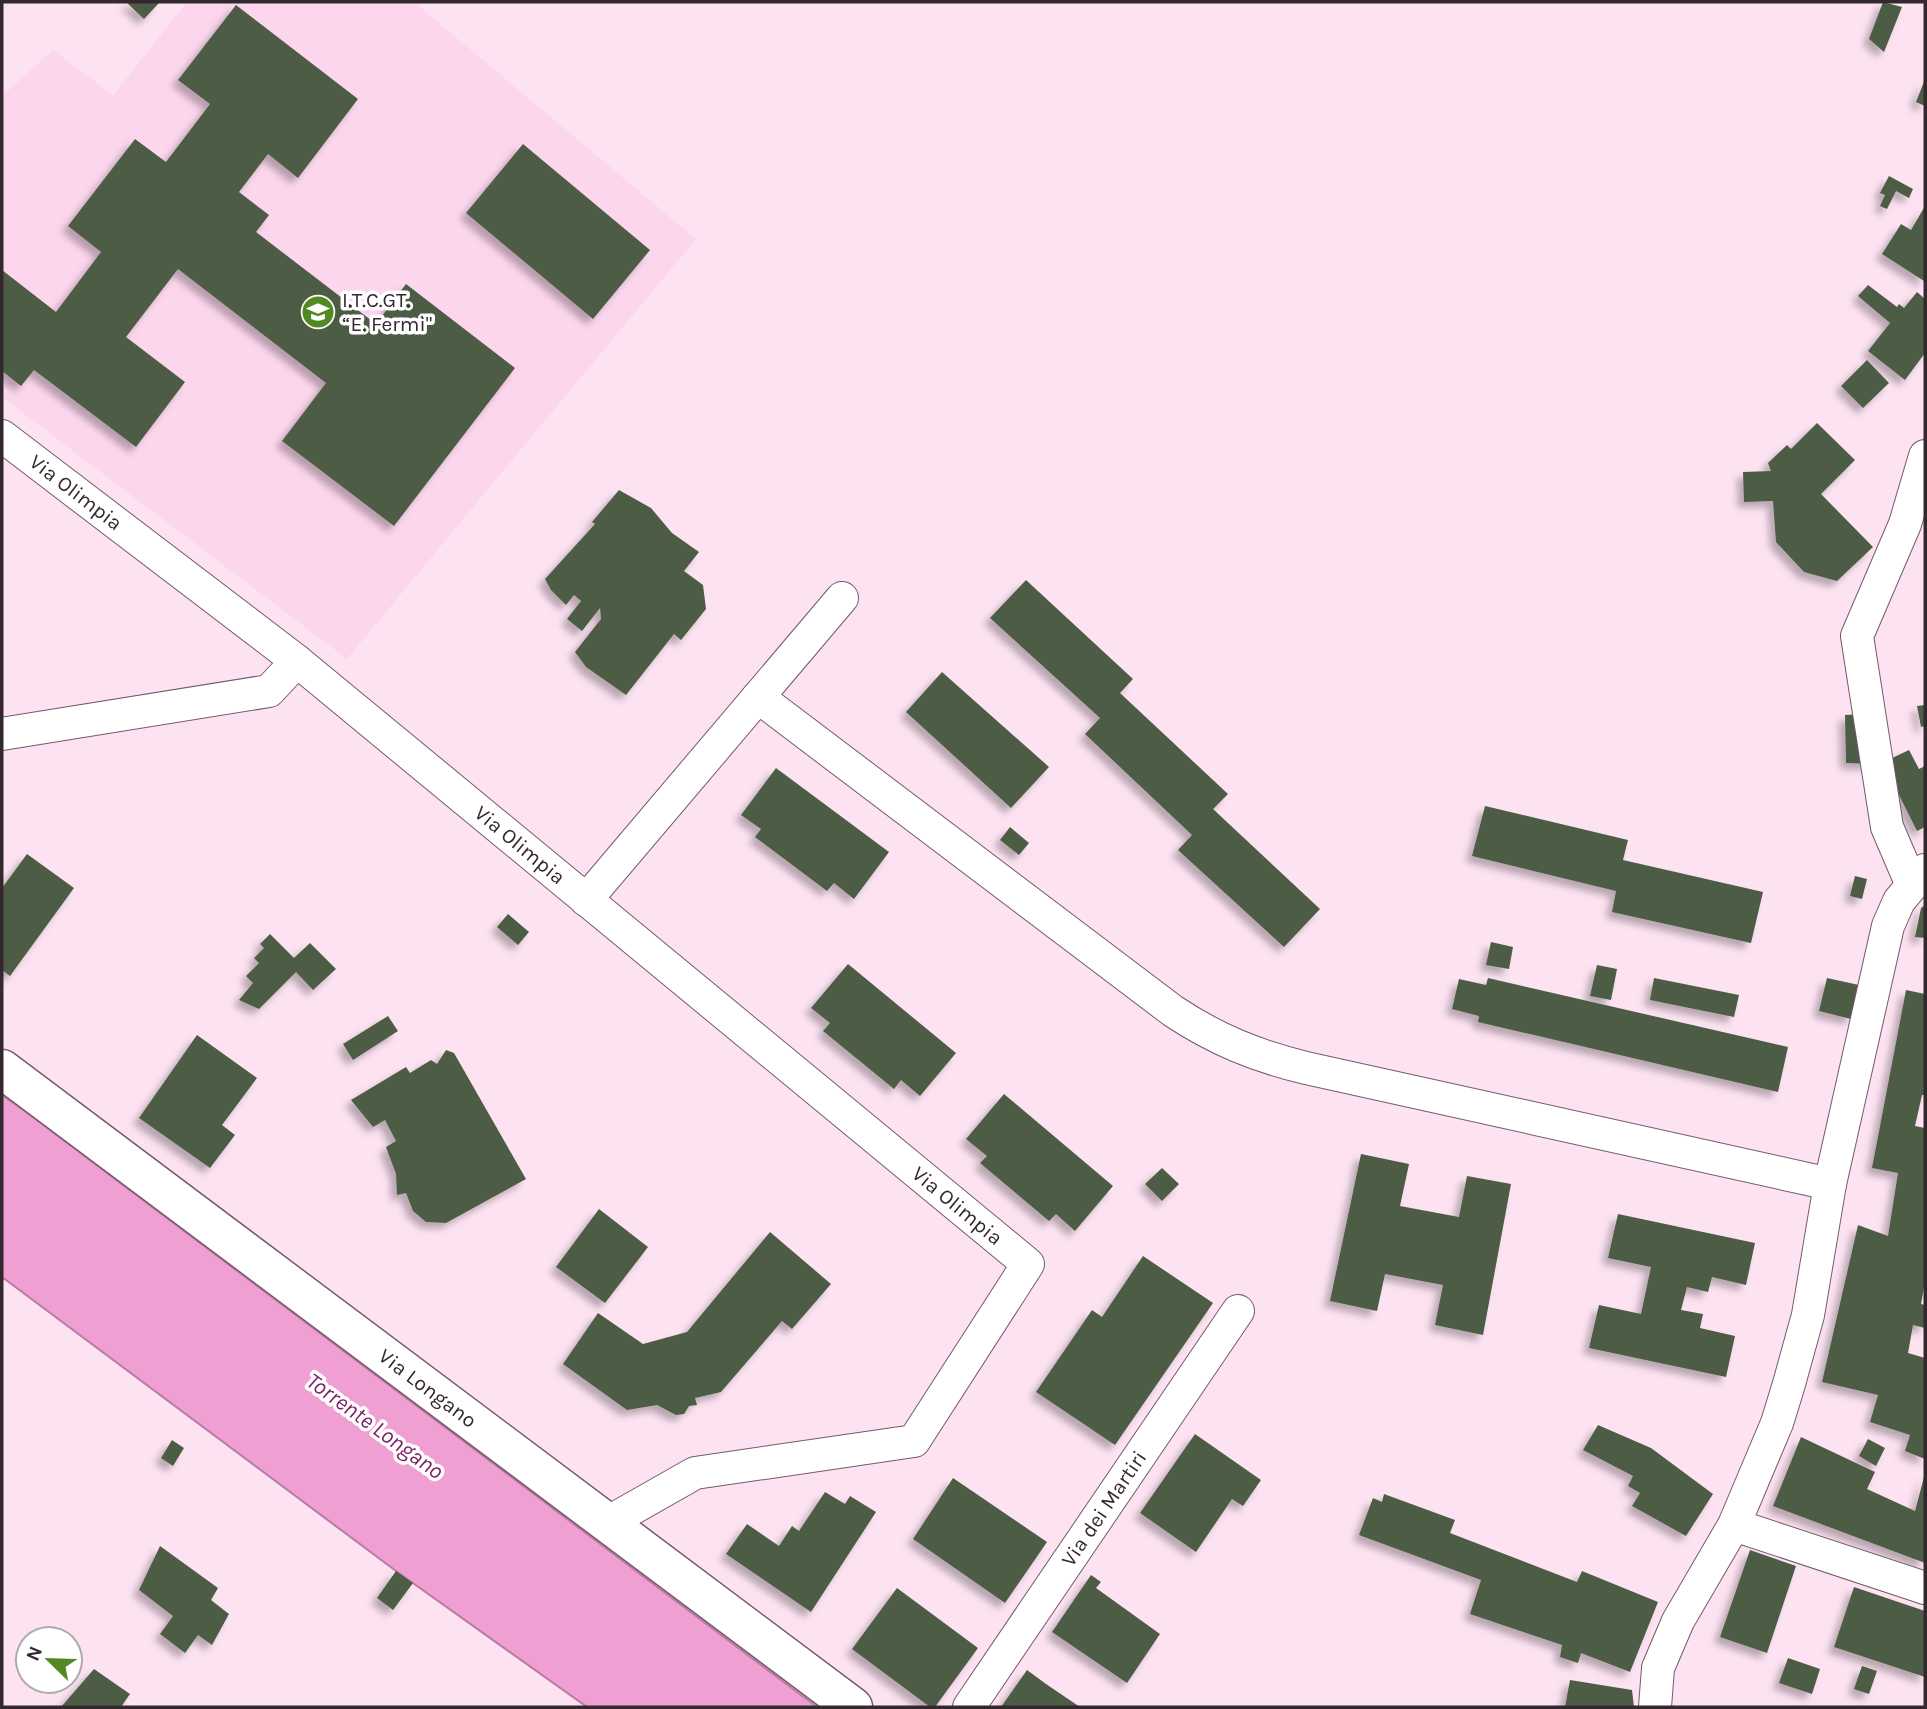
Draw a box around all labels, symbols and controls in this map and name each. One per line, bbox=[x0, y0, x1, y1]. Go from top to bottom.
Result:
place label: I.T.C.GT. “E. Fermi" bbox=[342, 288, 432, 336]
school or university icon: I.T.C.GT. “E. Fermi" bbox=[299, 293, 337, 331]
street label: Via Olimpia bbox=[25, 449, 127, 535]
street label: Via Olimpia bbox=[470, 801, 570, 889]
street label: Via Olimpia bbox=[907, 1161, 1007, 1250]
street label: Via Longano bbox=[374, 1344, 481, 1433]
water label: Torrente Longano bbox=[301, 1367, 449, 1485]
street label: Via dei Martiri bbox=[1056, 1446, 1151, 1571]
north arrow bbox=[14, 1625, 84, 1695]
text: N bbox=[21, 1643, 47, 1664]

